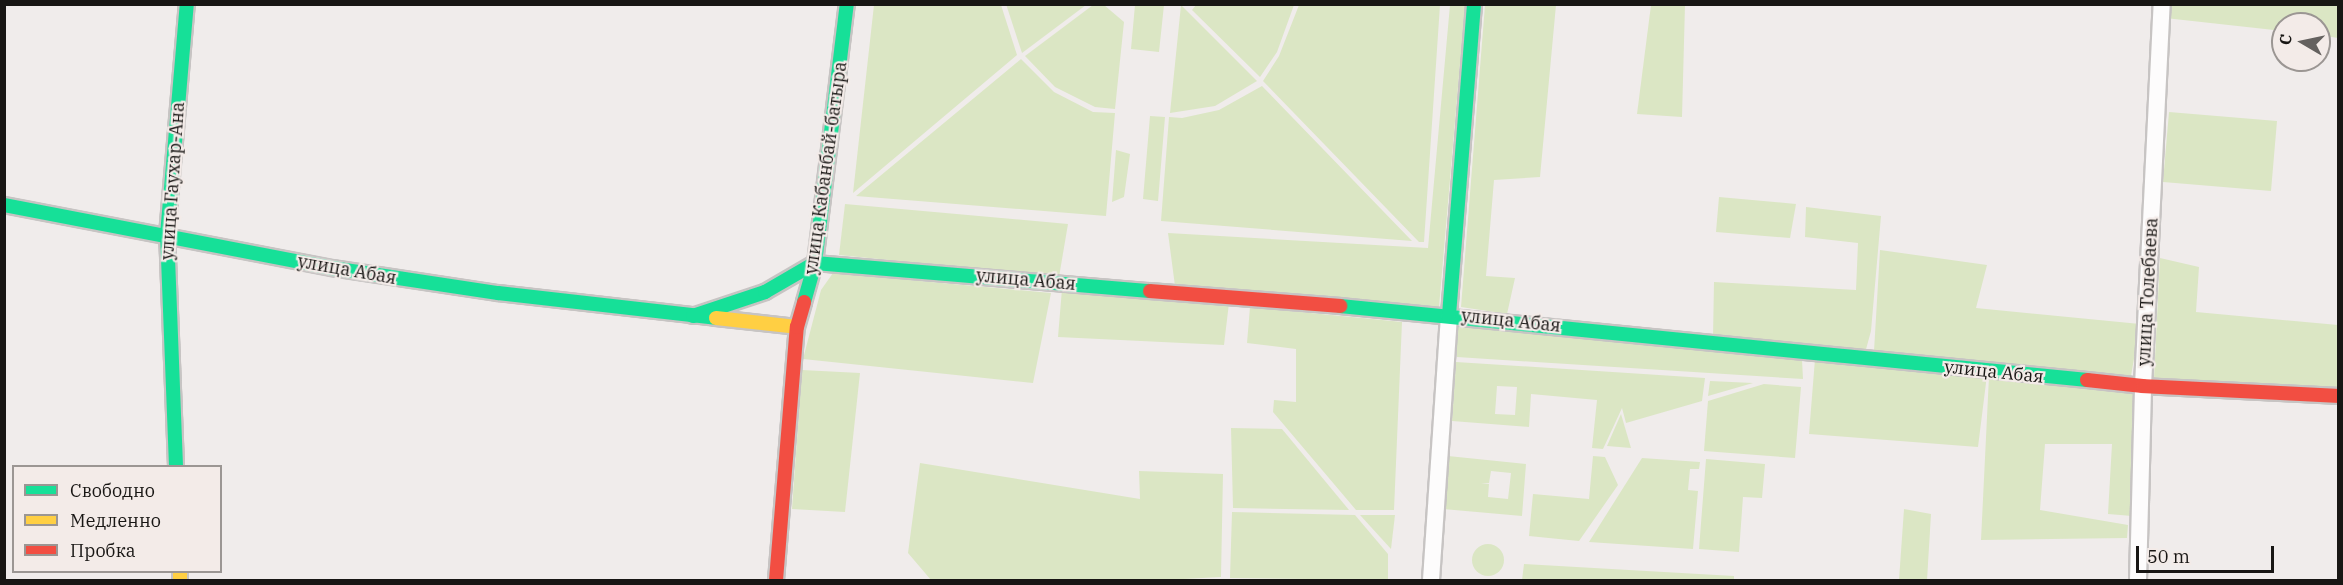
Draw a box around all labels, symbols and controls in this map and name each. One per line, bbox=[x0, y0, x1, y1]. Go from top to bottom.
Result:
north arrow bbox=[2271, 12, 2331, 72]
text: С bbox=[2274, 33, 2296, 46]
street label: улица Кабанбай-батыра bbox=[800, 60, 852, 276]
street label: улица Гаухар-Ана bbox=[157, 101, 189, 261]
street label: улица Толебаева bbox=[2133, 217, 2163, 367]
street label: улица Абая bbox=[296, 251, 398, 289]
street label: улица Абая bbox=[975, 265, 1077, 295]
street label: улица Абая bbox=[1460, 305, 1562, 337]
street label: улица Абая bbox=[1943, 356, 2045, 388]
legend bbox=[12, 465, 222, 573]
text: Свободно bbox=[70, 479, 155, 502]
text: Медленно bbox=[70, 509, 161, 532]
scale bar bbox=[2139, 534, 2277, 572]
text: Пробка bbox=[70, 539, 136, 562]
text: 50 m bbox=[2147, 545, 2190, 568]

